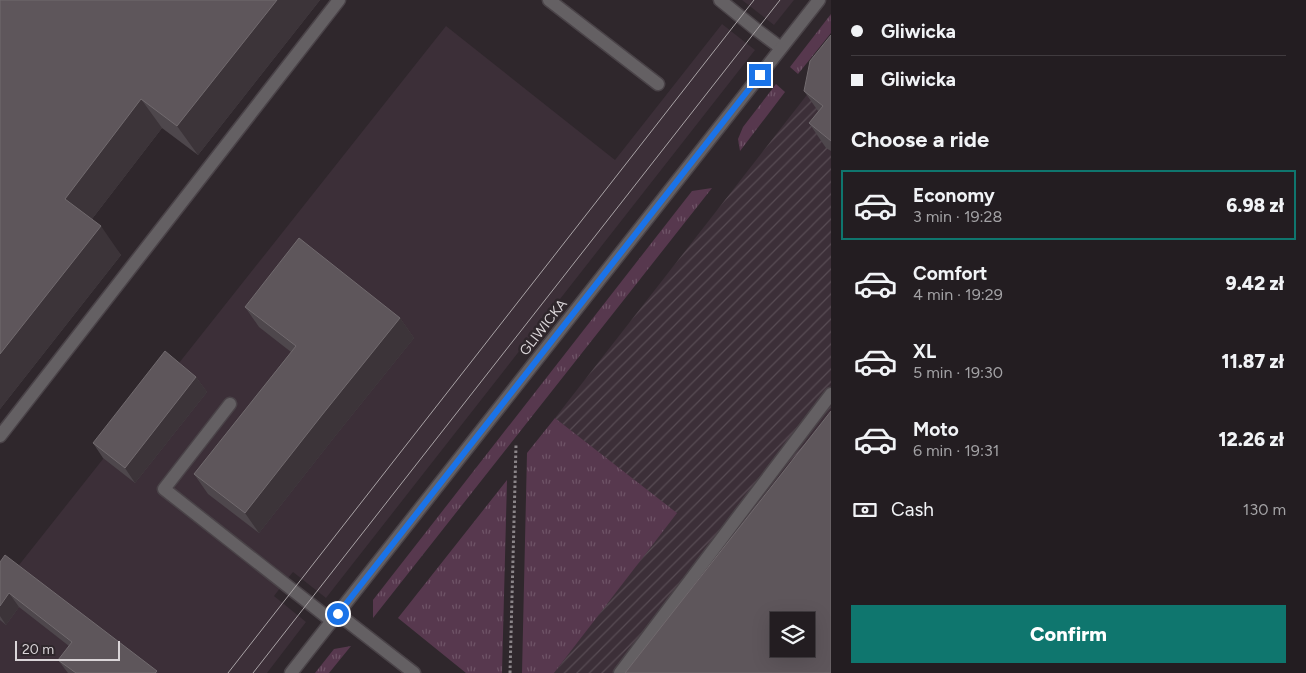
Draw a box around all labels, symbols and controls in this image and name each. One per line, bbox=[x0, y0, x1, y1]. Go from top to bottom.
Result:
text: Gliwicka bbox=[881, 20, 956, 43]
route end bbox=[749, 64, 771, 86]
text: Gliwicka bbox=[881, 68, 956, 91]
text: Choose a ride bbox=[851, 126, 989, 153]
icon: car bbox=[853, 183, 898, 228]
text: Economy bbox=[913, 184, 995, 207]
text: 6.98 zł bbox=[1226, 194, 1284, 217]
text: 3 min · 19:28 bbox=[913, 207, 1002, 226]
icon: car bbox=[853, 261, 898, 306]
text: Comfort bbox=[913, 262, 988, 285]
text: 9.42 zł bbox=[1226, 272, 1284, 295]
text: 4 min · 19:29 bbox=[913, 285, 1003, 304]
street label: GLIWICKA bbox=[516, 295, 571, 359]
icon: car bbox=[853, 339, 898, 384]
text: XL bbox=[913, 340, 936, 363]
text: 11.87 zł bbox=[1222, 350, 1284, 373]
text: 5 min · 19:30 bbox=[913, 363, 1003, 382]
icon: car bbox=[853, 417, 898, 462]
text: Moto bbox=[913, 418, 959, 441]
text: 12.26 zł bbox=[1218, 428, 1284, 451]
text: 6 min · 19:31 bbox=[913, 441, 999, 460]
icon: cash bbox=[851, 496, 879, 524]
text: Cash bbox=[891, 498, 934, 521]
text: 130 m bbox=[1243, 500, 1286, 519]
route start bbox=[327, 603, 349, 625]
button: Confirm bbox=[851, 605, 1286, 663]
map controls bbox=[770, 612, 815, 657]
button: layers bbox=[770, 612, 815, 657]
scale bar bbox=[15, 638, 120, 661]
text: 20 m bbox=[22, 641, 54, 658]

